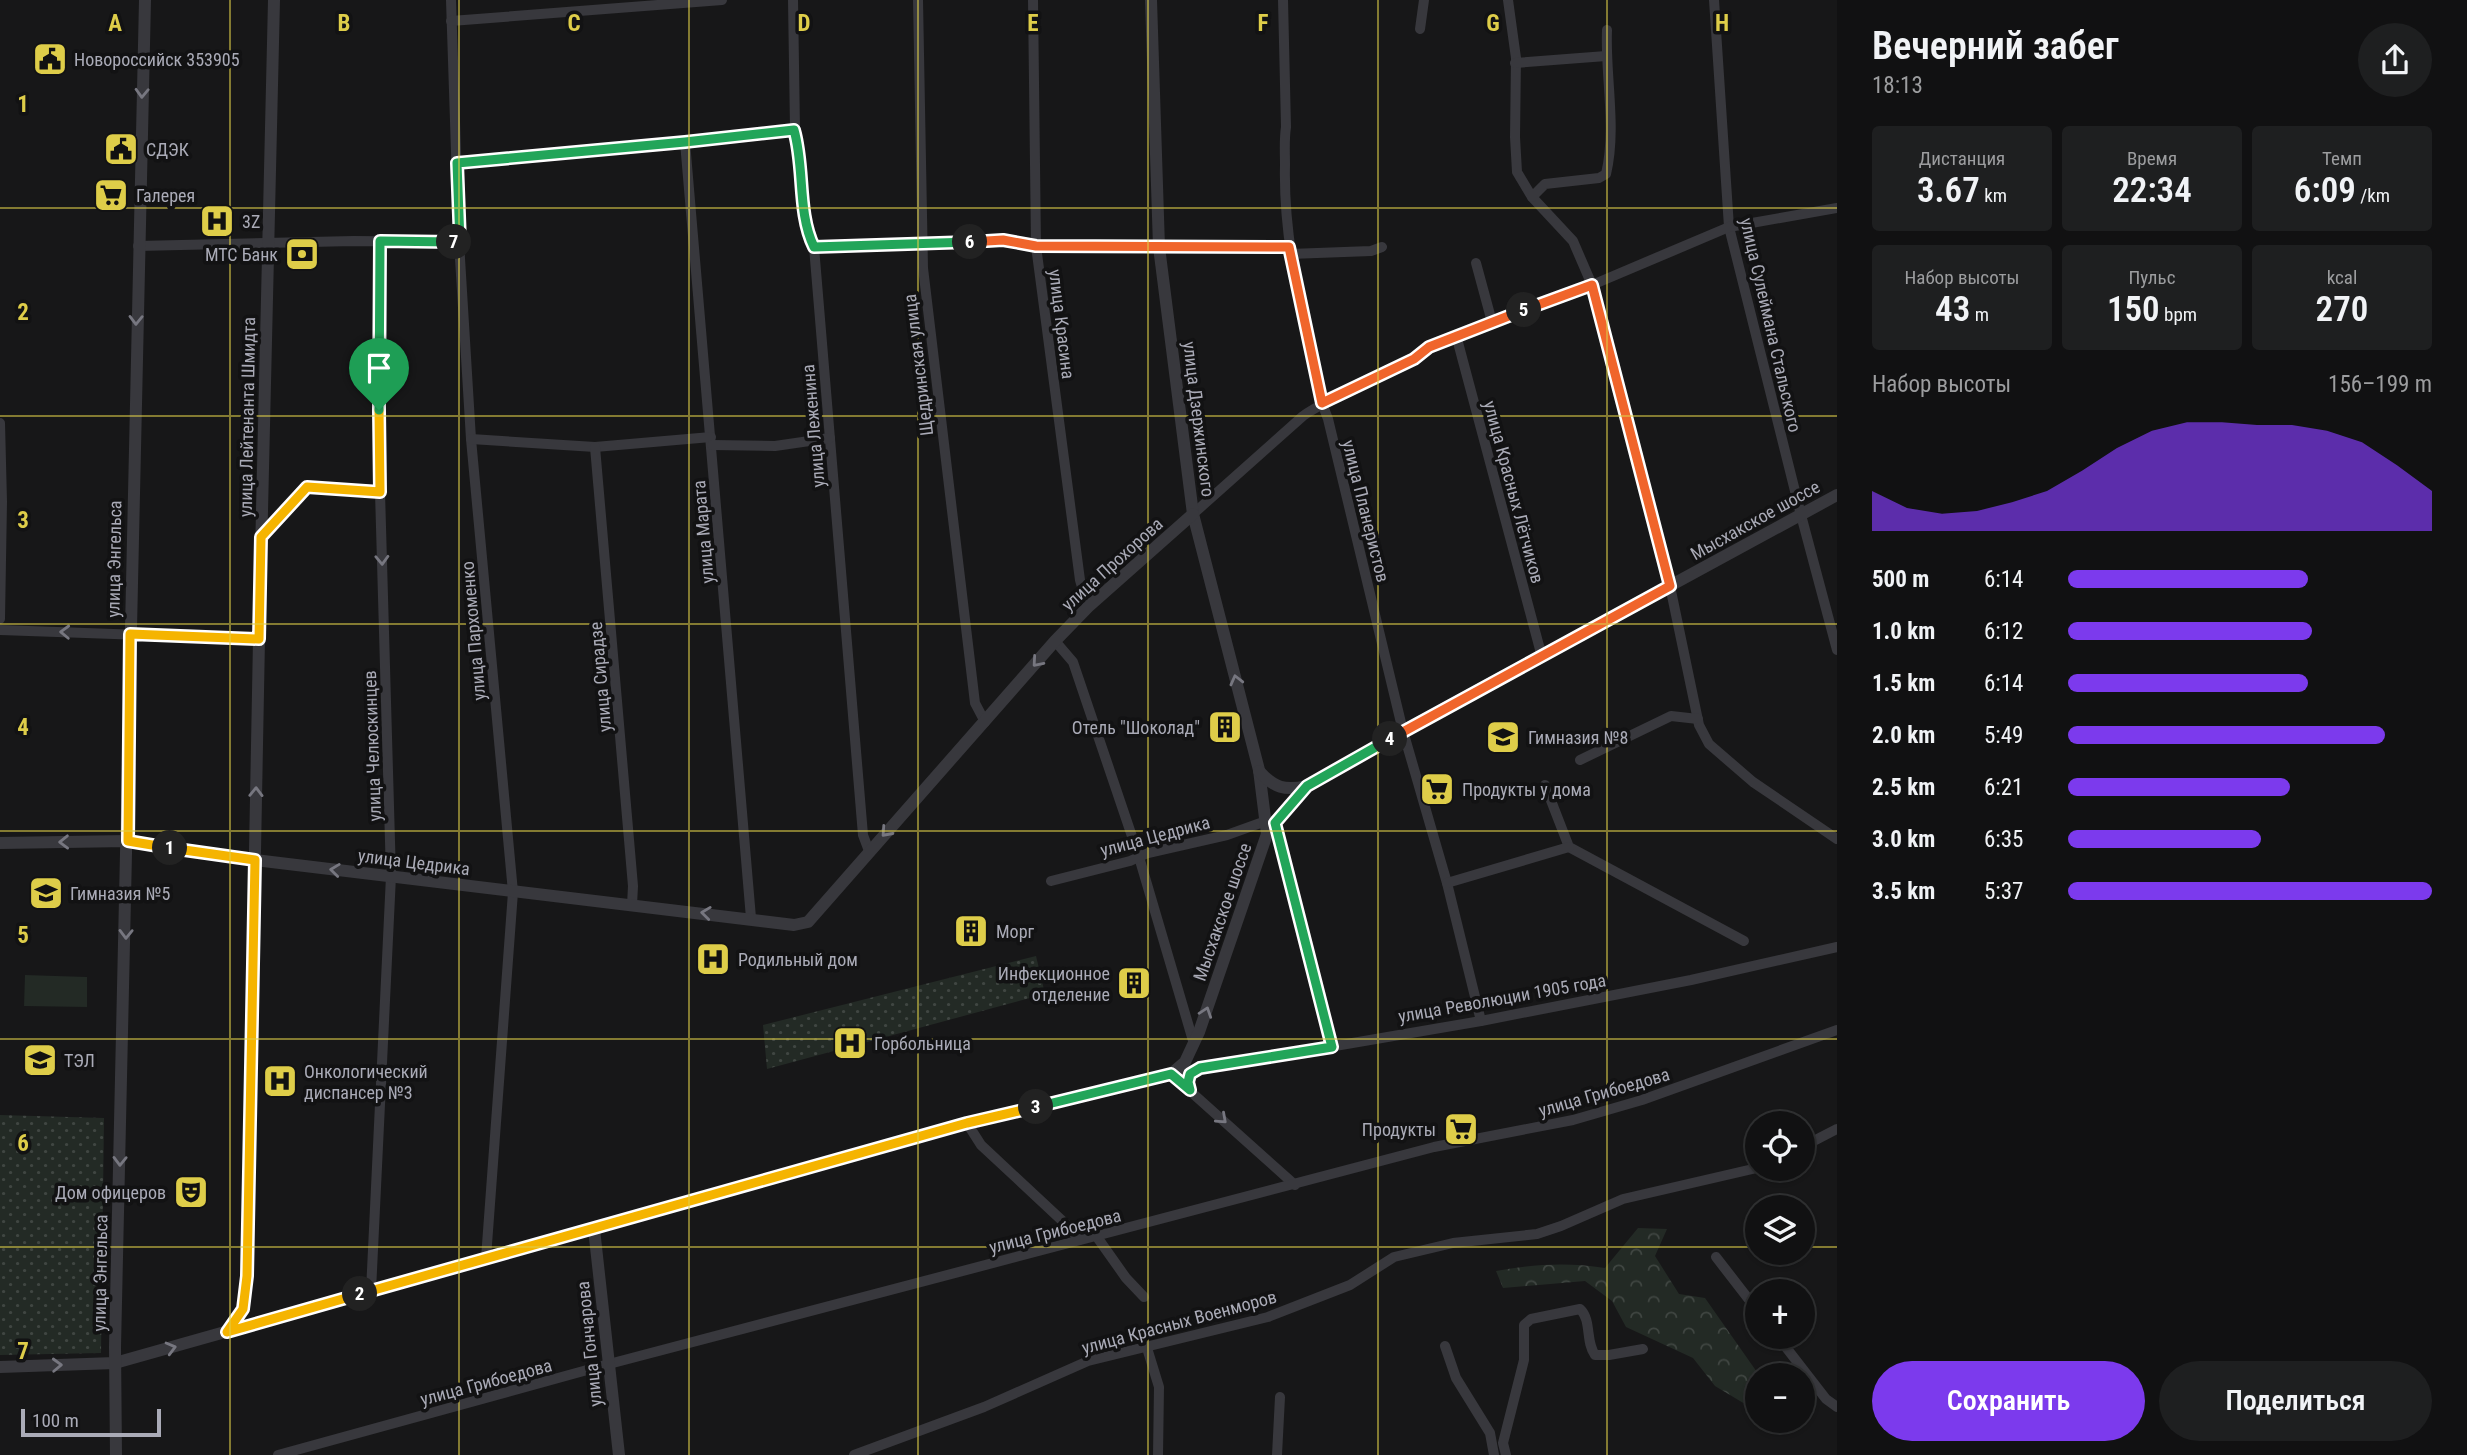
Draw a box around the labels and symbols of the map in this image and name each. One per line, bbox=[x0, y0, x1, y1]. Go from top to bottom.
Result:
text: A bbox=[108, 10, 122, 37]
text: B bbox=[338, 10, 350, 37]
text: C bbox=[567, 10, 581, 37]
text: D bbox=[798, 10, 811, 37]
text: E bbox=[1027, 10, 1039, 37]
text: F bbox=[1258, 10, 1269, 37]
text: G bbox=[1486, 10, 1500, 37]
text: H bbox=[1715, 10, 1729, 37]
public building icon: Новороссийск 353905 bbox=[31, 40, 69, 78]
place label: Новороссийск 353905 bbox=[74, 49, 240, 70]
one-way arrow bbox=[135, 87, 150, 98]
text: 1 bbox=[17, 91, 29, 118]
public building icon: СДЭК bbox=[102, 130, 140, 168]
place label: СДЭК bbox=[146, 139, 189, 160]
supermarket icon: Галерея bbox=[92, 176, 130, 214]
place label: Галерея bbox=[136, 185, 195, 206]
hospital icon: 3Z bbox=[198, 202, 236, 240]
place label: 3Z bbox=[242, 211, 260, 232]
street label: улица Сулеймана Стальского bbox=[1736, 216, 1806, 434]
pin: 7 bbox=[436, 224, 472, 260]
pin: 6 bbox=[953, 224, 988, 260]
bank icon: МТС Банк bbox=[283, 235, 321, 273]
place label: МТС Банк bbox=[205, 244, 278, 265]
street label: улица Красина bbox=[1045, 268, 1079, 380]
pin: 5 bbox=[1506, 292, 1542, 328]
street label: Щедринская улица bbox=[899, 293, 937, 437]
text: 2 bbox=[17, 299, 29, 326]
one-way arrow bbox=[129, 315, 144, 326]
street label: улица Лейтенанта Шмидта bbox=[235, 317, 259, 517]
pin bbox=[349, 338, 409, 410]
street label: улица Дзержинского bbox=[1179, 340, 1219, 498]
street label: улица Леженина bbox=[797, 364, 829, 488]
street label: улица Красных Лётчиков bbox=[1479, 398, 1549, 586]
street label: улица Планеристов bbox=[1338, 438, 1394, 584]
street label: Мысхакское шоссе bbox=[1687, 476, 1823, 564]
street label: улица Марата bbox=[688, 480, 718, 584]
street label: улица Энгельса bbox=[102, 500, 126, 618]
text: 3 bbox=[17, 507, 29, 534]
street label: улица Прохорова bbox=[1057, 513, 1167, 615]
one-way arrow bbox=[374, 555, 389, 566]
street label: улица Пархоменко bbox=[456, 560, 490, 702]
street label: улица Сирадзе bbox=[585, 621, 615, 733]
one-way arrow bbox=[59, 624, 70, 639]
one-way arrow bbox=[1033, 653, 1045, 666]
street label: улица Челюскинцев bbox=[359, 670, 385, 822]
one-way arrow bbox=[1230, 675, 1244, 687]
building icon: Отель "Шоколад" bbox=[1206, 708, 1244, 746]
text: 4 bbox=[17, 714, 29, 741]
place label: Отель "Шоколад" bbox=[1072, 717, 1200, 738]
school or university icon: Гимназия №8 bbox=[1484, 718, 1522, 756]
pin: 4 bbox=[1372, 722, 1408, 756]
place label: Гимназия №8 bbox=[1528, 727, 1628, 748]
supermarket icon: Продукты у дома bbox=[1418, 770, 1456, 808]
place label: Продукты у дома bbox=[1462, 779, 1591, 800]
one-way arrow bbox=[248, 786, 264, 797]
street label: улица Цедрика bbox=[1098, 811, 1212, 861]
one-way arrow bbox=[882, 824, 894, 837]
pin: 1 bbox=[152, 830, 188, 866]
one-way arrow bbox=[58, 834, 69, 850]
street label: Мысхакское шоссе bbox=[1189, 840, 1255, 984]
street label: улица Цедрика bbox=[357, 845, 471, 879]
one-way arrow bbox=[329, 862, 340, 877]
school or university icon: Гимназия №5 bbox=[27, 874, 65, 912]
place label: Гимназия №5 bbox=[70, 883, 171, 904]
one-way arrow bbox=[701, 906, 712, 921]
building icon: Морг bbox=[952, 912, 990, 950]
place label: Морг bbox=[996, 921, 1035, 942]
text: 5 bbox=[17, 922, 29, 949]
one-way arrow bbox=[118, 929, 133, 940]
hospital icon: Родильный дом bbox=[694, 940, 732, 978]
place label: Родильный дом bbox=[738, 949, 858, 970]
place label: Инфекционное отделение bbox=[998, 963, 1110, 1005]
building icon: Инфекционное отделение bbox=[1115, 964, 1153, 1002]
street label: улица Революции 1905 года bbox=[1396, 969, 1608, 1027]
one-way arrow bbox=[1198, 1006, 1212, 1019]
hospital icon: Горбольница bbox=[831, 1024, 869, 1062]
place label: Горбольница bbox=[874, 1033, 971, 1054]
school or university icon: ТЭЛ bbox=[21, 1041, 59, 1079]
place label: ТЭЛ bbox=[64, 1050, 95, 1071]
place label: Онкологический диспансер №3 bbox=[304, 1061, 428, 1103]
hospital icon: Онкологический диспансер №3 bbox=[261, 1062, 299, 1100]
street label: улица Грибоедова bbox=[1536, 1063, 1672, 1121]
pin: 3 bbox=[1018, 1090, 1054, 1124]
supermarket icon: Продукты bbox=[1442, 1110, 1480, 1148]
one-way arrow bbox=[1214, 1111, 1227, 1123]
place label: Продукты bbox=[1362, 1119, 1436, 1140]
text: 6 bbox=[17, 1130, 29, 1157]
one-way arrow bbox=[112, 1156, 128, 1167]
theatre icon: Дом офицеров bbox=[172, 1173, 210, 1211]
place label: Дом офицеров bbox=[55, 1182, 166, 1203]
street label: улица Грибоедова bbox=[987, 1204, 1123, 1258]
street label: улица Энгельса bbox=[88, 1214, 112, 1332]
pin: 2 bbox=[342, 1276, 378, 1312]
street label: улица Гончарова bbox=[572, 1280, 606, 1408]
street label: улица Красных Военморов bbox=[1079, 1286, 1279, 1358]
text: 7 bbox=[17, 1338, 29, 1365]
one-way arrow bbox=[165, 1341, 177, 1356]
street label: улица Грибоедова bbox=[418, 1354, 554, 1410]
one-way arrow bbox=[52, 1357, 63, 1372]
scale bar bbox=[21, 1406, 161, 1438]

